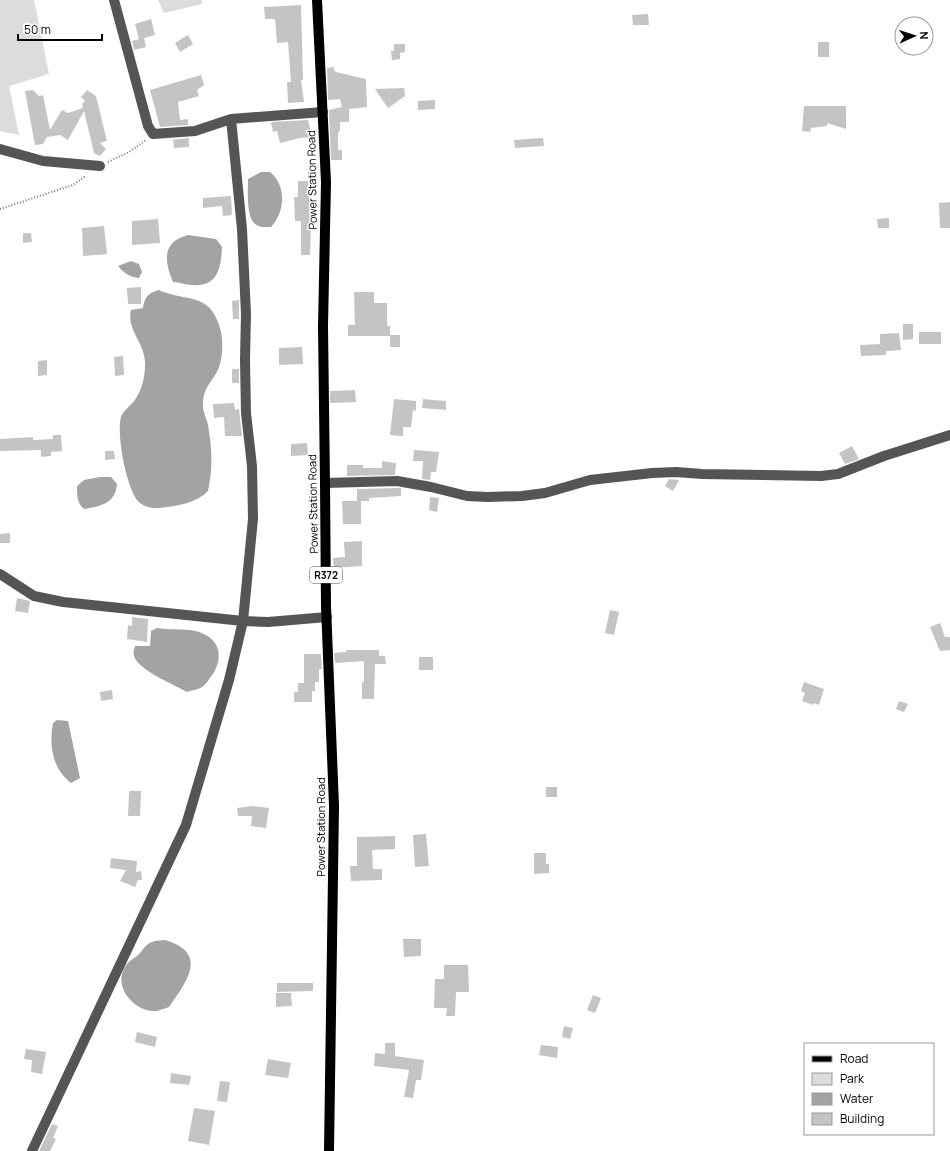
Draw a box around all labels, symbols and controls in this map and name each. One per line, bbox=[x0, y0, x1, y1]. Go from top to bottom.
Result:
scale bar bbox=[18, 16, 102, 42]
north arrow bbox=[894, 16, 934, 56]
text: 50 m bbox=[24, 21, 51, 38]
text: N bbox=[917, 31, 932, 40]
street label: Power Station Road bbox=[303, 130, 320, 230]
street label: Power Station Road bbox=[304, 454, 321, 554]
road number: R372 bbox=[310, 567, 342, 583]
street label: Power Station Road bbox=[313, 777, 328, 877]
legend bbox=[804, 1043, 934, 1135]
text: Road bbox=[840, 1050, 868, 1067]
text: Park bbox=[840, 1070, 865, 1087]
text: Water bbox=[840, 1090, 874, 1107]
text: Building bbox=[840, 1110, 884, 1127]

